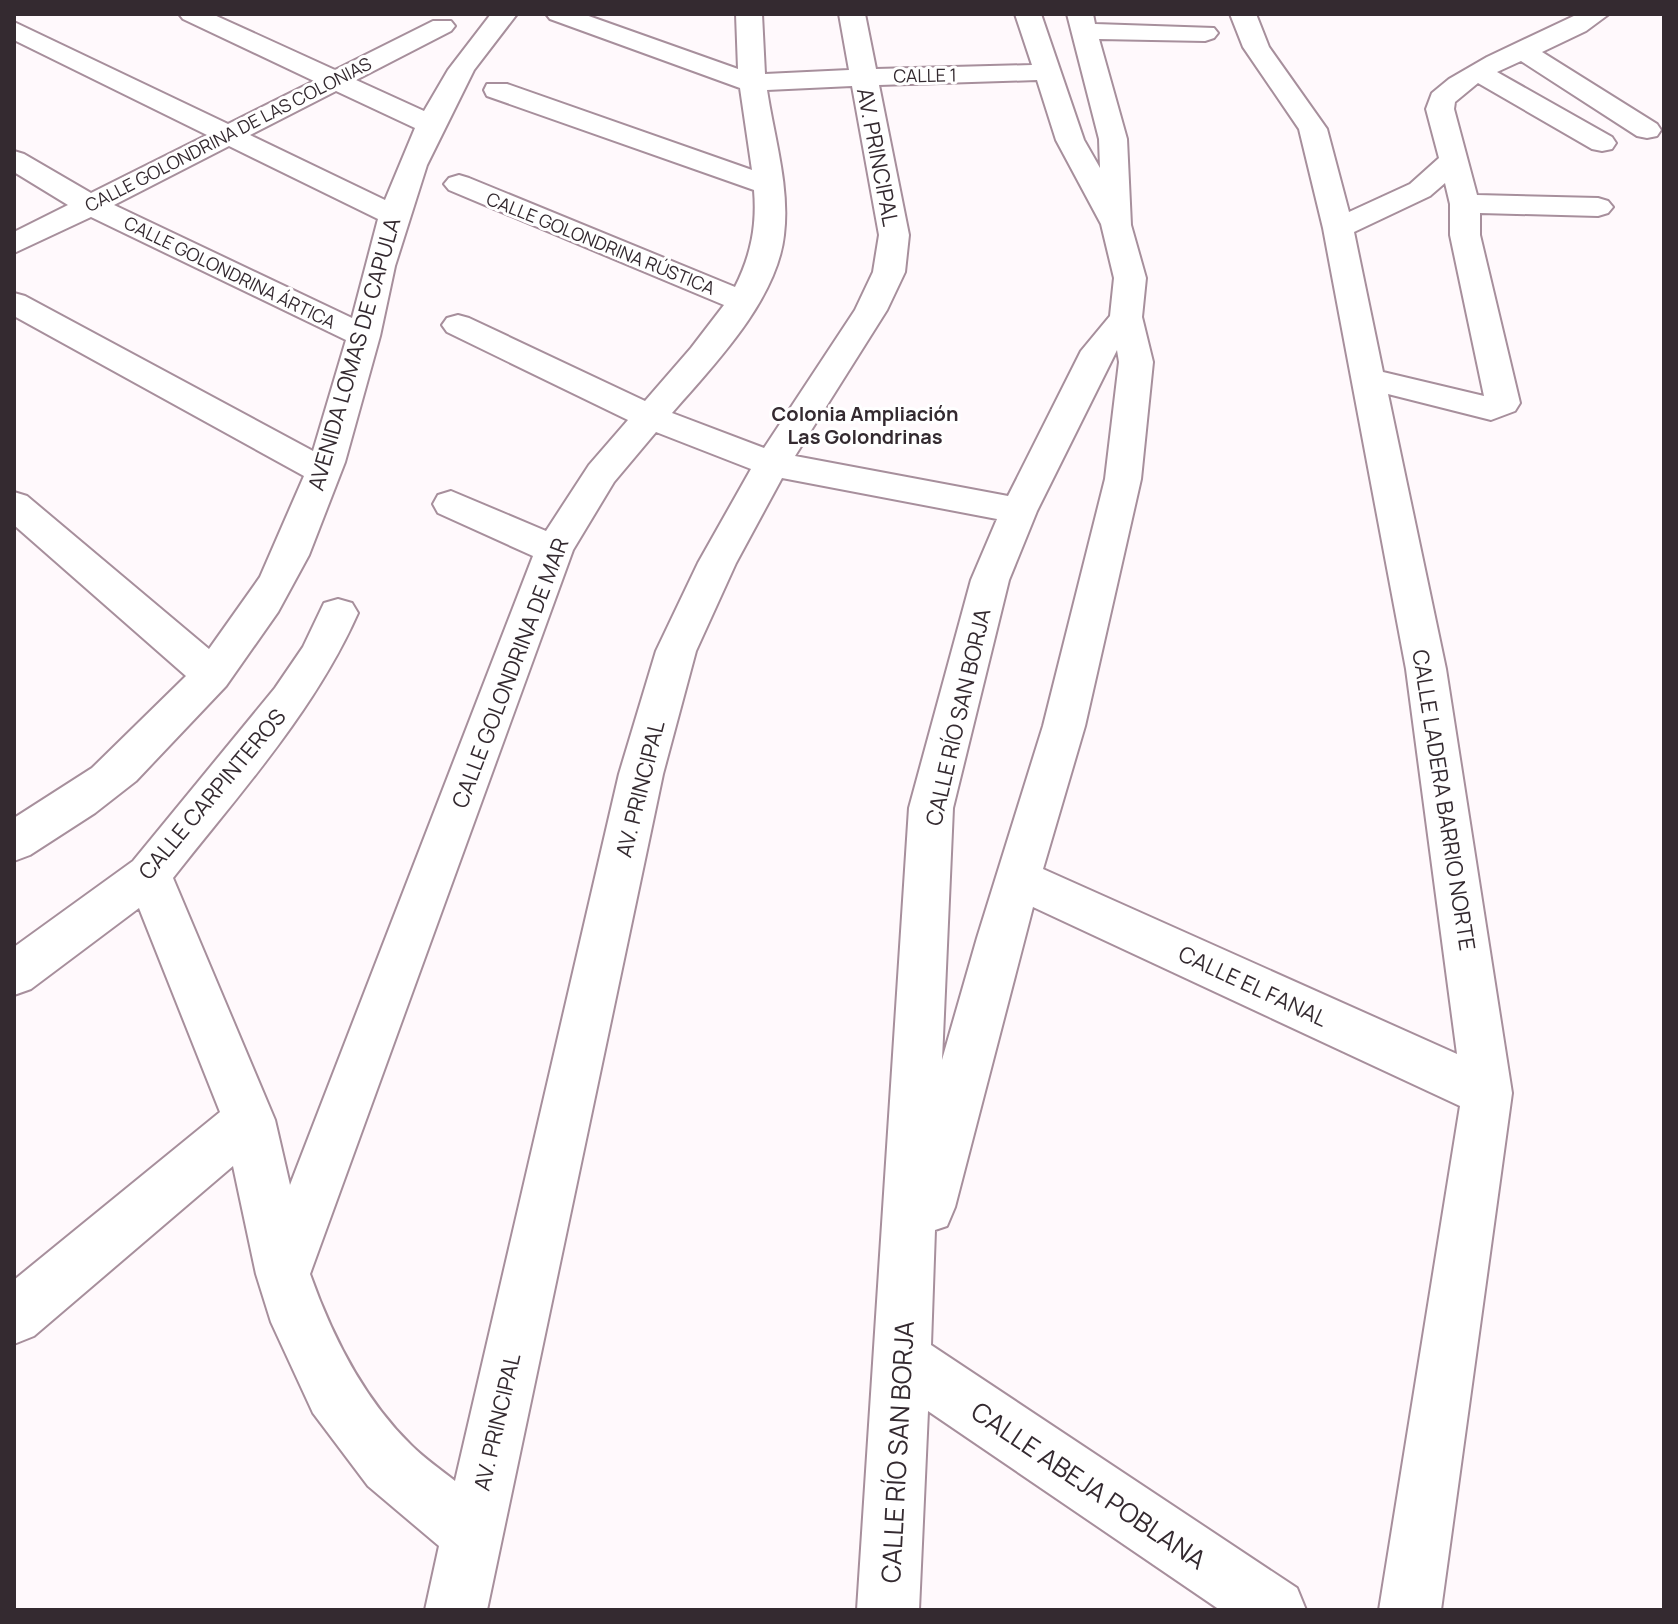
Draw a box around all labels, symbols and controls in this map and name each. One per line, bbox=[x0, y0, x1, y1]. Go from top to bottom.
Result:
street label: CALLE GOLONDRINA DE LAS COLONIAS bbox=[81, 51, 375, 217]
street label: CALLE 1 bbox=[893, 62, 957, 88]
street label: AV. PRINCIPAL bbox=[850, 85, 906, 229]
street label: CALLE GOLONDRINA RÚSTICA bbox=[483, 186, 719, 300]
street label: CALLE GOLONDRINA ÁRTICA bbox=[120, 210, 340, 334]
street label: AVENIDA LOMAS DE CAPULA bbox=[301, 214, 407, 494]
district label: Colonia Ampliación Las Golondrinas bbox=[772, 400, 958, 450]
street label: CALLE GOLONDRINA DE MAR bbox=[445, 534, 575, 812]
street label: CALLE RÍO SAN BORJA bbox=[918, 605, 998, 828]
street label: CALLE LADERA BARRIO NORTE bbox=[1405, 647, 1483, 953]
street label: CALLE CARPINTEROS bbox=[132, 702, 292, 886]
street label: AV. PRINCIPAL bbox=[609, 717, 671, 861]
street label: CALLE EL FANAL bbox=[1174, 938, 1332, 1034]
street label: CALLE RÍO SAN BORJA bbox=[872, 1320, 922, 1584]
street label: AV. PRINCIPAL bbox=[467, 1350, 527, 1494]
street label: CALLE ABEJA POBLANA bbox=[965, 1393, 1213, 1577]

